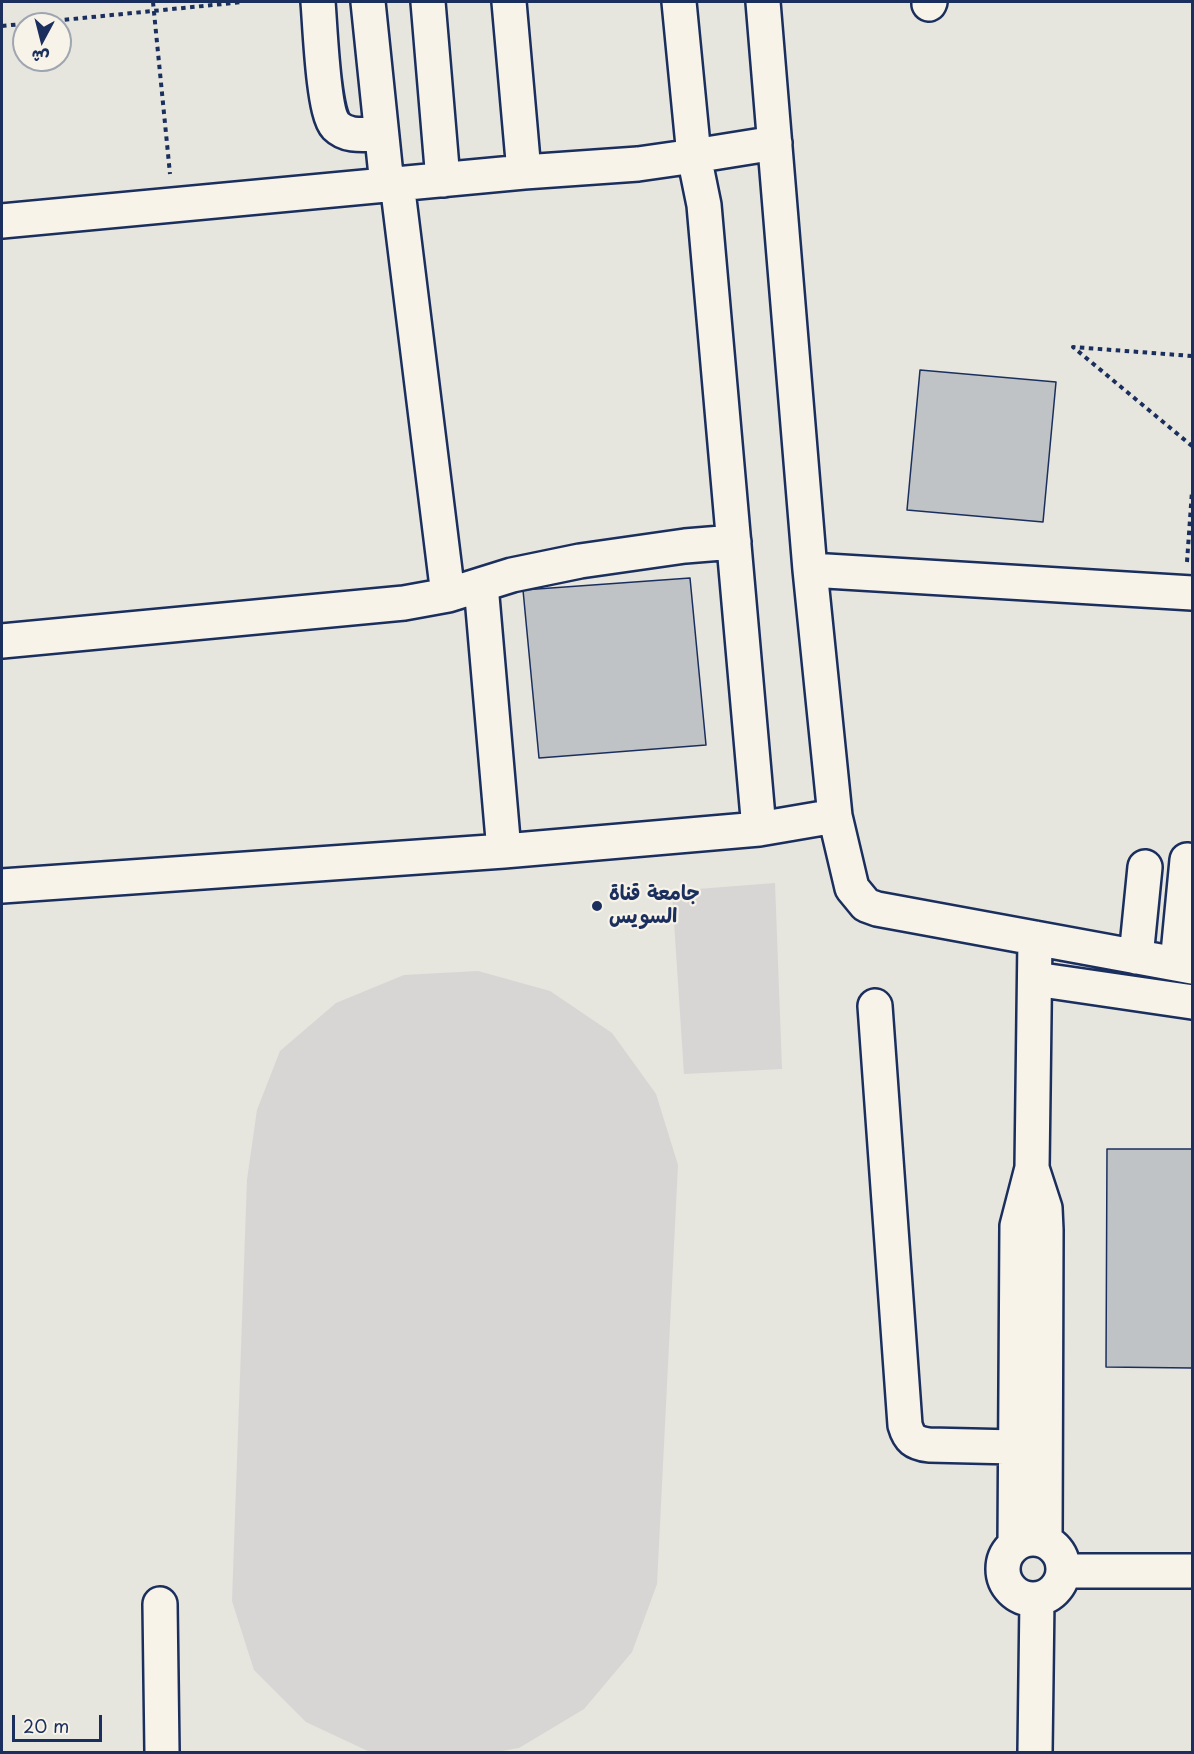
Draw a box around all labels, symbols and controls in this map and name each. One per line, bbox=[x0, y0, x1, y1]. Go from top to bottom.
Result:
north arrow bbox=[12, 12, 72, 72]
text: ش bbox=[30, 45, 50, 71]
place label: جامعة قناة السويس bbox=[609, 882, 700, 929]
marker: جامعة قناة السويس bbox=[590, 899, 604, 913]
scale bar bbox=[15, 1703, 105, 1741]
text: 20 m bbox=[23, 1712, 69, 1739]

